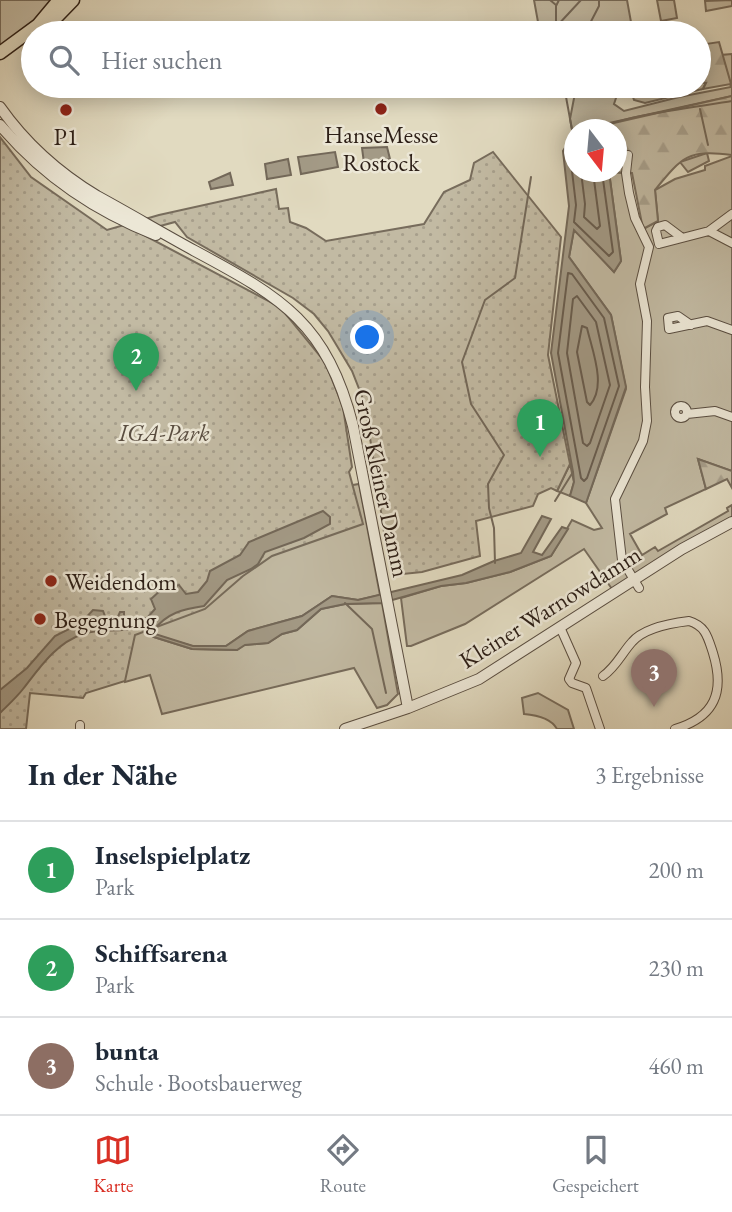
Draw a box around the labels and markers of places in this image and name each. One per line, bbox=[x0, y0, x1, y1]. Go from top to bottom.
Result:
marker: HanseMesse Rostock bbox=[373, 101, 389, 117]
marker: P1 bbox=[58, 102, 74, 118]
place label: HanseMesse Rostock bbox=[324, 119, 438, 178]
place label: P1 bbox=[54, 121, 78, 152]
pin: 2 bbox=[113, 333, 159, 391]
pin: 1 bbox=[517, 399, 563, 457]
place label: Weidendom bbox=[65, 566, 177, 597]
marker: Weidendom bbox=[43, 573, 59, 589]
place label: Begegnung bbox=[54, 604, 157, 635]
marker: Begegnung bbox=[32, 611, 48, 627]
pin: 3 bbox=[631, 649, 677, 707]

